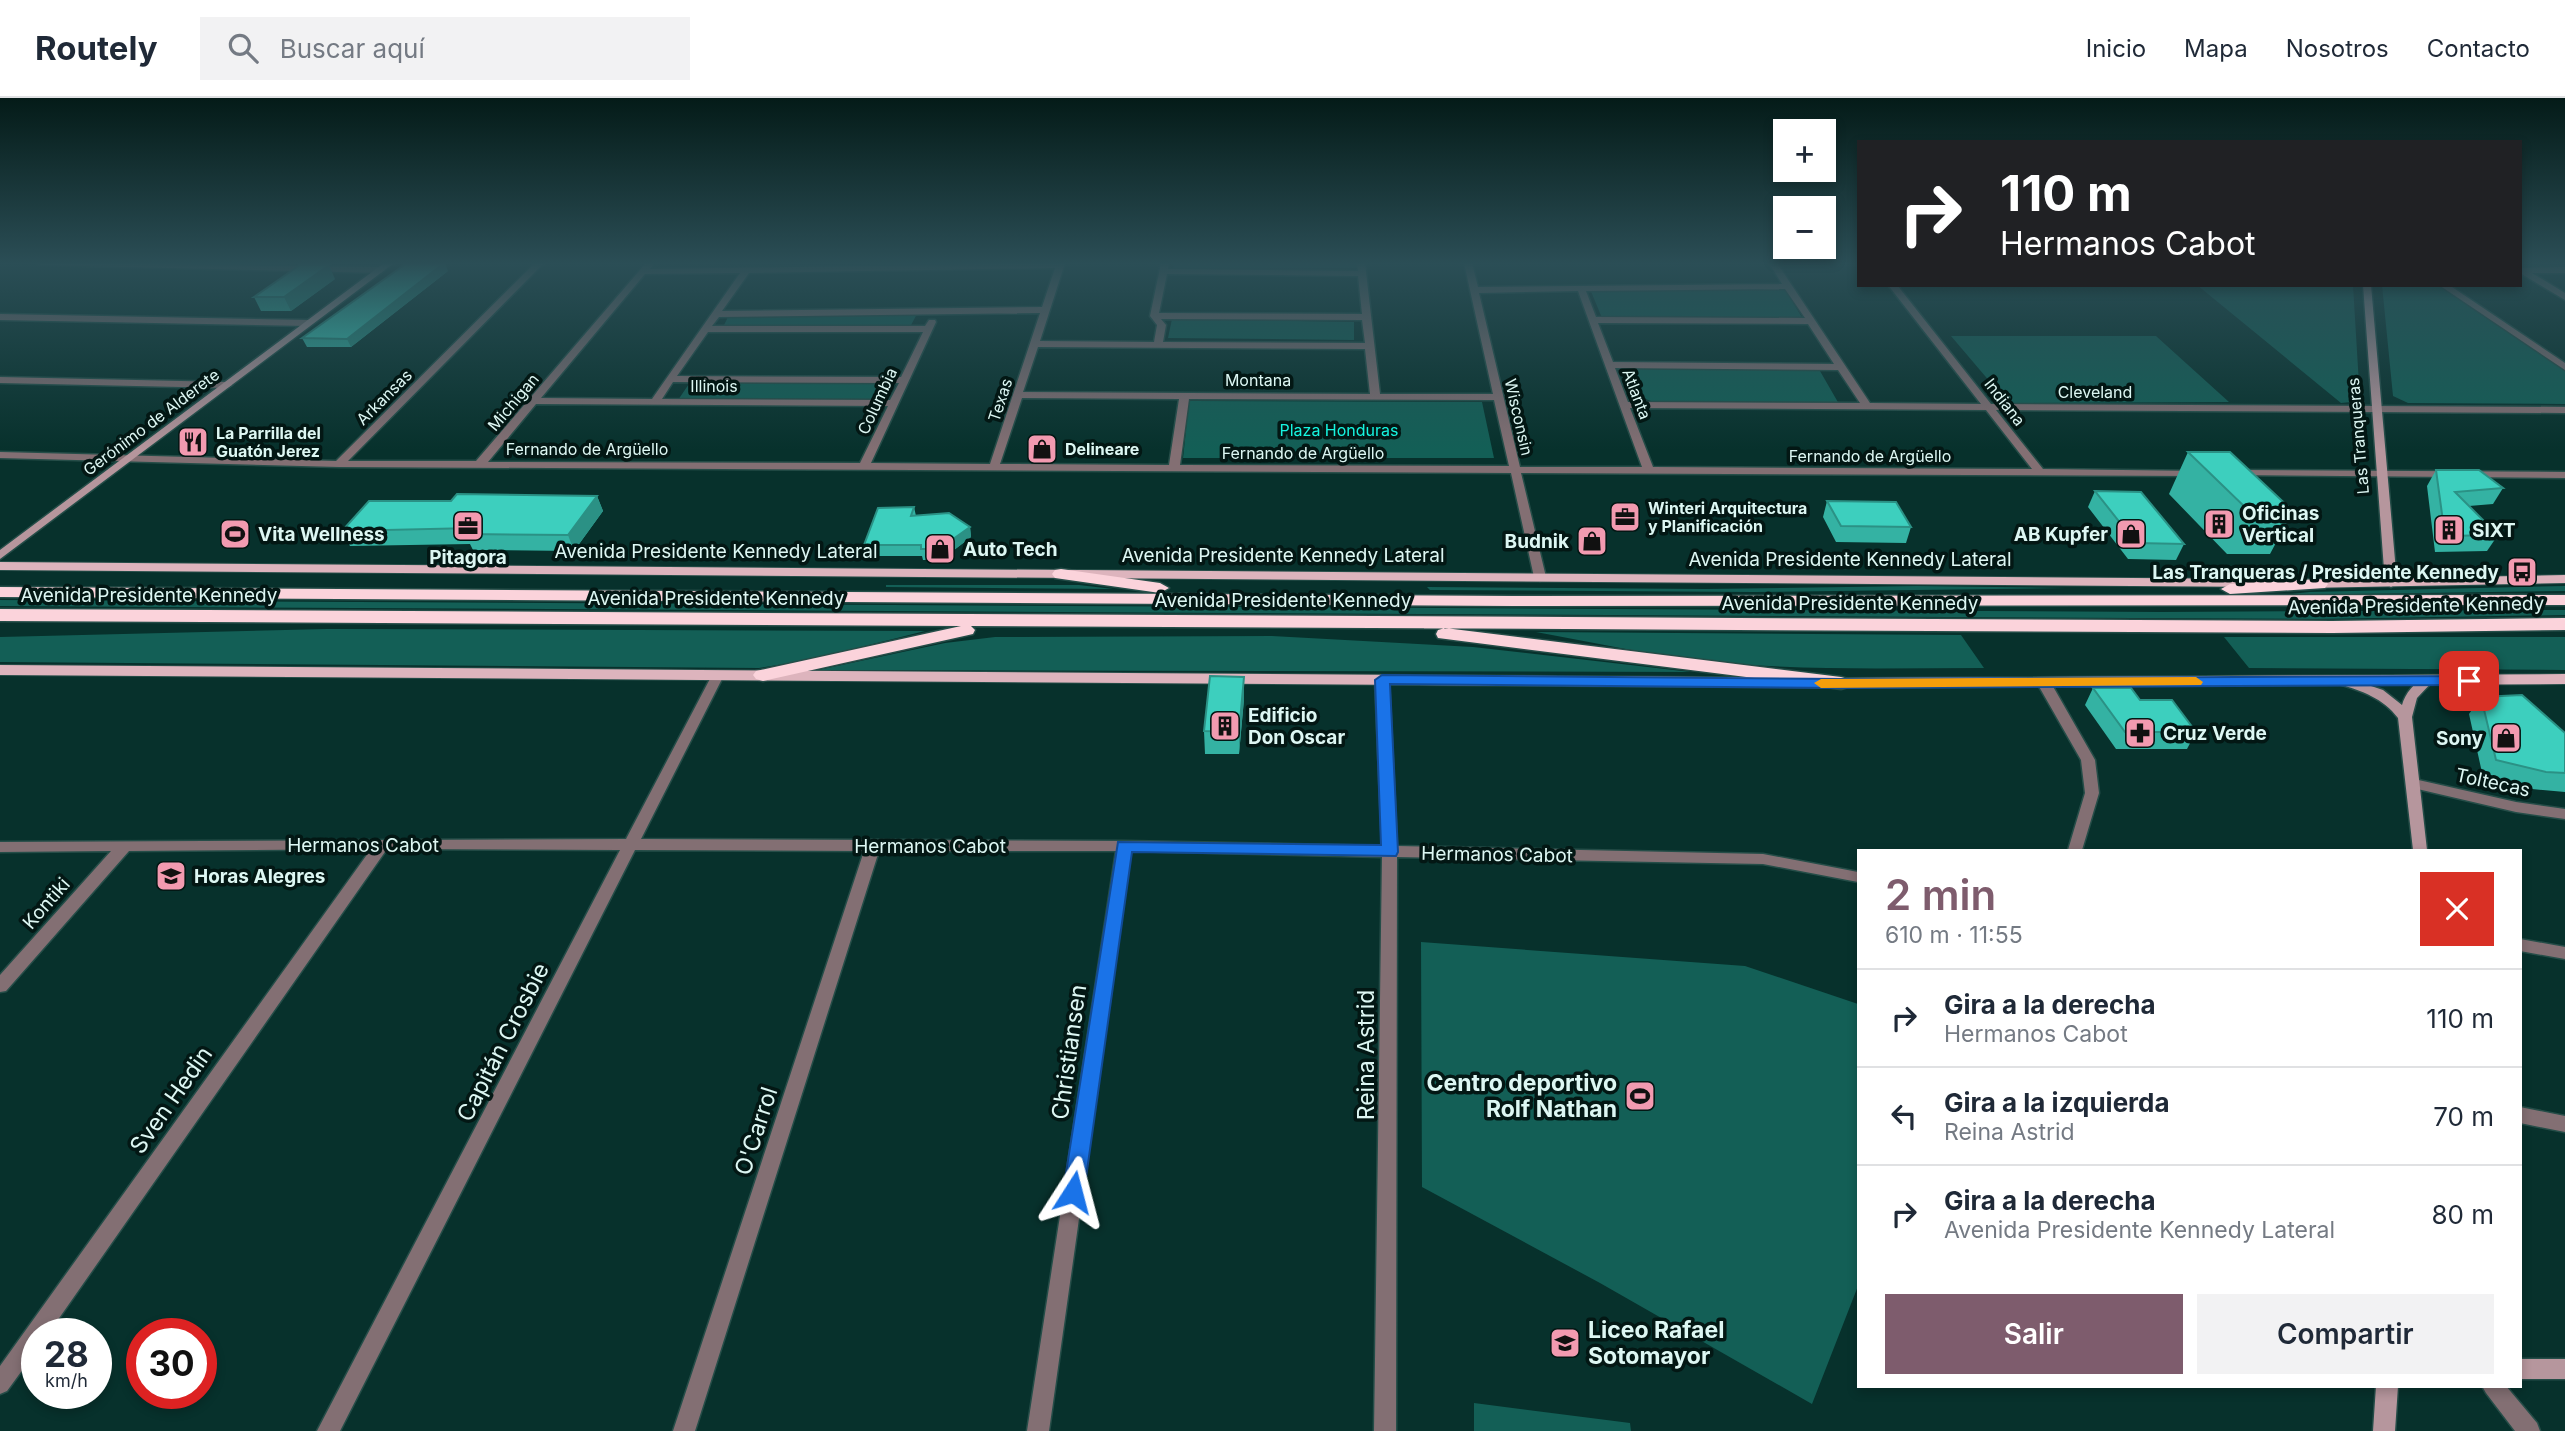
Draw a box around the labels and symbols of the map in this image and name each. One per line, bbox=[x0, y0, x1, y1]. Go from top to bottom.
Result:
street label: Gerónimo de Alderete bbox=[79, 364, 223, 480]
street label: Columbia bbox=[853, 364, 901, 438]
street label: Arkansas bbox=[352, 365, 416, 429]
street label: Atlanta bbox=[1618, 366, 1656, 422]
street label: Michigan bbox=[483, 369, 543, 435]
street label: Montana bbox=[1225, 370, 1291, 390]
street label: Indiana bbox=[1980, 374, 2030, 430]
street label: Illinois bbox=[690, 376, 738, 396]
street label: Texas bbox=[984, 376, 1016, 424]
street label: Wisconsin bbox=[1500, 377, 1538, 457]
street label: Las Tranqueras bbox=[2343, 377, 2373, 495]
street label: Cleveland bbox=[2058, 382, 2132, 402]
park label: Plaza Honduras bbox=[1279, 420, 1399, 440]
place label: La Parrilla del Guatón Jerez bbox=[216, 423, 321, 461]
restaurant icon: La Parrilla del Guatón Jerez bbox=[176, 425, 210, 459]
shop icon: Delineare bbox=[1025, 432, 1059, 466]
street label: Fernando de Argüello bbox=[506, 439, 668, 459]
place label: Delineare bbox=[1065, 439, 1139, 459]
street label: Fernando de Argüello bbox=[1222, 443, 1384, 463]
street label: Fernando de Argüello bbox=[1789, 446, 1951, 466]
place label: Winteri Arquitectura y Planificación bbox=[1648, 498, 1807, 536]
office icon: Winteri Arquitectura y Planificación bbox=[1608, 500, 1642, 534]
place label: Oficinas Vertical bbox=[2242, 502, 2319, 547]
building icon: Oficinas Vertical bbox=[2202, 507, 2236, 541]
office icon: Pitagora bbox=[451, 509, 485, 543]
building icon: SIXT bbox=[2432, 513, 2466, 547]
sports icon: Vita Wellness bbox=[218, 517, 252, 551]
shop icon: AB Kupfer bbox=[2114, 517, 2148, 551]
place label: SIXT bbox=[2472, 519, 2516, 542]
place label: Vita Wellness bbox=[258, 523, 385, 546]
place label: AB Kupfer bbox=[2014, 523, 2108, 546]
shop icon: Budnik bbox=[1575, 524, 1609, 558]
place label: Budnik bbox=[1505, 530, 1569, 553]
shop icon: Auto Tech bbox=[923, 532, 957, 566]
place label: Auto Tech bbox=[963, 538, 1057, 561]
street label: Avenida Presidente Kennedy Lateral bbox=[554, 540, 878, 563]
street label: Avenida Presidente Kennedy Lateral bbox=[1121, 544, 1445, 567]
place label: Pitagora bbox=[429, 546, 507, 569]
street label: Avenida Presidente Kennedy Lateral bbox=[1688, 548, 2012, 571]
bus stop icon: Las Tranqueras / Presidente Kennedy bbox=[2505, 555, 2539, 589]
place label: Las Tranqueras / Presidente Kennedy bbox=[2152, 561, 2500, 584]
street label: Avenida Presidente Kennedy bbox=[21, 584, 278, 607]
street label: Avenida Presidente Kennedy bbox=[588, 587, 845, 610]
street label: Avenida Presidente Kennedy bbox=[1155, 589, 1412, 612]
street label: Avenida Presidente Kennedy bbox=[1722, 592, 1979, 615]
street label: Avenida Presidente Kennedy bbox=[2287, 592, 2545, 619]
pin bbox=[2439, 651, 2499, 711]
place label: Edificio Don Oscar bbox=[1248, 704, 1345, 749]
building icon: Edificio Don Oscar bbox=[1208, 709, 1242, 743]
pharmacy icon: Cruz Verde bbox=[2123, 716, 2157, 750]
shop icon: Sony bbox=[2489, 721, 2523, 755]
place label: Cruz Verde bbox=[2163, 722, 2267, 745]
place label: Sony bbox=[2436, 727, 2484, 750]
street label: Toltecas bbox=[2453, 763, 2532, 802]
street label: Hermanos Cabot bbox=[287, 834, 439, 857]
street label: Hermanos Cabot bbox=[854, 835, 1006, 858]
street label: Hermanos Cabot bbox=[1421, 842, 1573, 867]
school or university icon: Horas Alegres bbox=[154, 859, 188, 893]
place label: Horas Alegres bbox=[194, 865, 325, 888]
street label: Kontiki bbox=[18, 873, 75, 934]
street label: Capitán Crosbie bbox=[451, 958, 555, 1126]
street label: Christiansen bbox=[1046, 983, 1092, 1121]
street label: Reina Astrid bbox=[1352, 990, 1380, 1120]
street label: Sven Hedin bbox=[124, 1041, 218, 1159]
place label: Centro deportivo Rolf Nathan bbox=[1426, 1069, 1617, 1123]
sports icon: Centro deportivo Rolf Nathan bbox=[1623, 1079, 1657, 1113]
street label: O'Carrol bbox=[729, 1083, 783, 1179]
position arrow bbox=[1036, 1155, 1110, 1229]
place label: Liceo Rafael Sotomayor bbox=[1588, 1316, 1724, 1370]
speed limit sign: 30 bbox=[126, 1318, 217, 1409]
school or university icon: Liceo Rafael Sotomayor bbox=[1548, 1326, 1582, 1360]

